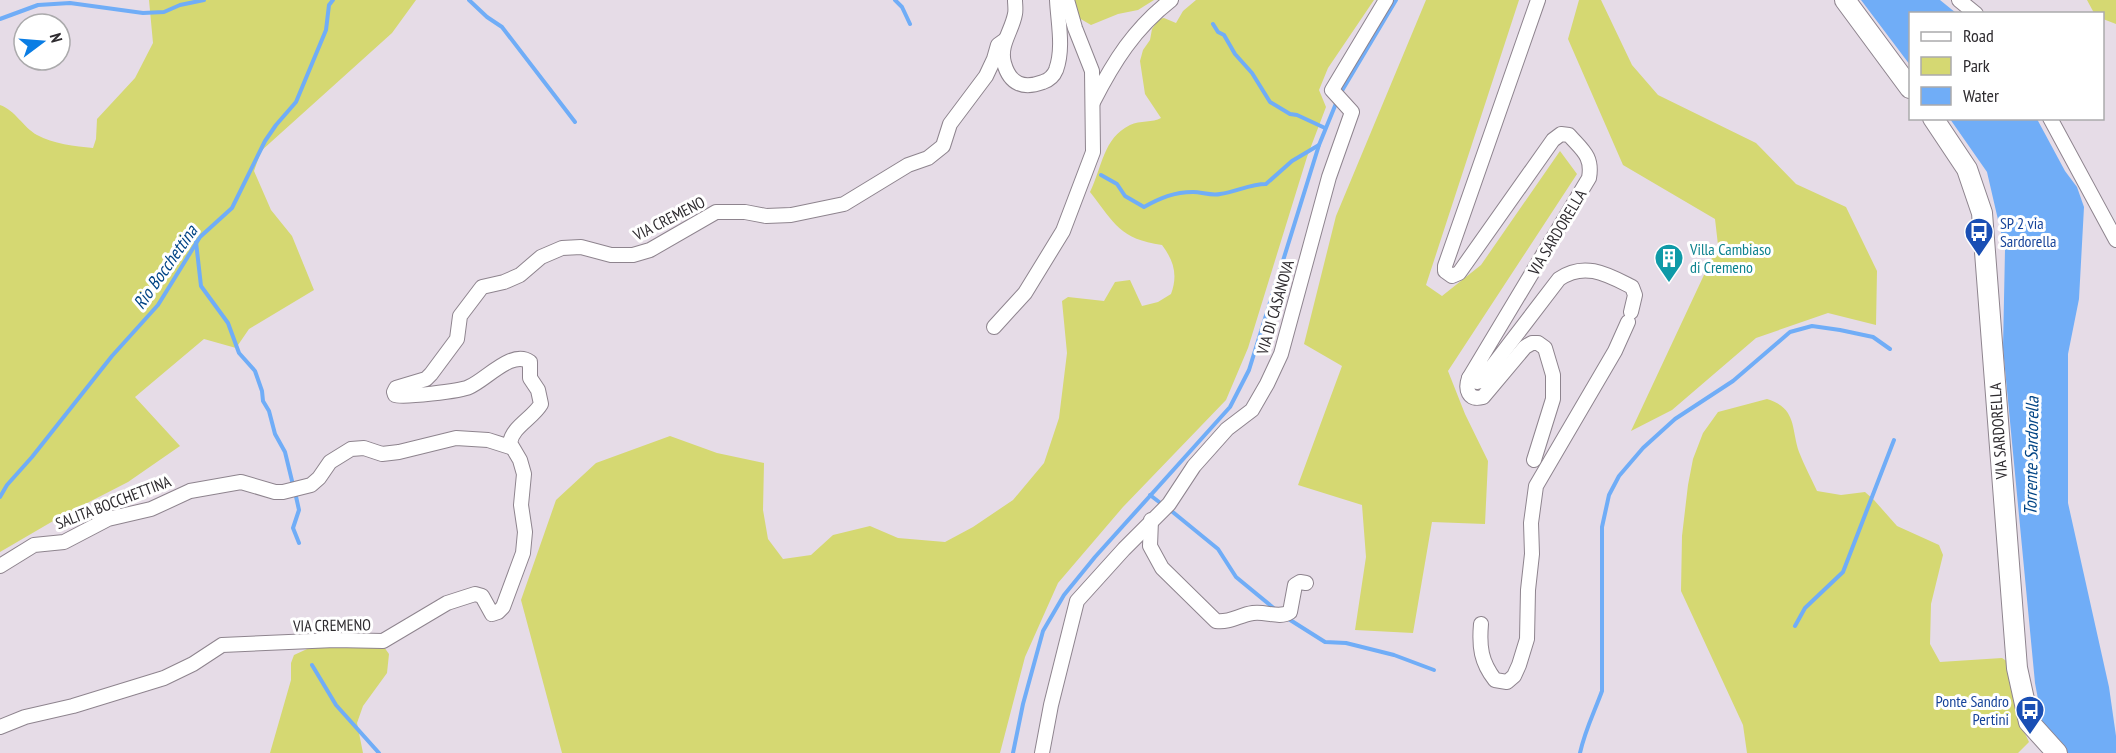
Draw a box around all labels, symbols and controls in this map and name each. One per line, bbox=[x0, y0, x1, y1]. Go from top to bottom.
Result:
north arrow bbox=[12, 12, 72, 72]
legend bbox=[1909, 12, 2104, 120]
text: Road bbox=[1963, 24, 1994, 47]
text: N bbox=[46, 31, 67, 45]
text: Park bbox=[1963, 54, 1990, 77]
text: Water bbox=[1963, 84, 1999, 107]
street label: VIA SARDORELLA bbox=[1523, 185, 1591, 279]
street label: VIA CREMENO bbox=[629, 191, 708, 245]
place label: SP 2 via Sardorella bbox=[2000, 213, 2056, 251]
bus stop icon: SP 2 via Sardorella bbox=[1963, 216, 1995, 258]
water label: Rio Bocchettina bbox=[128, 220, 203, 313]
place label: Villa Cambiaso di Cremeno bbox=[1689, 239, 1771, 277]
building icon: Villa Cambiaso di Cremeno bbox=[1653, 242, 1685, 284]
street label: VIA DI CASANOVA bbox=[1252, 257, 1298, 358]
street label: VIA SARDORELLA bbox=[1985, 382, 2011, 481]
water label: Torrente Sardorella bbox=[2018, 396, 2044, 515]
street label: SALITA BOCCHETTINA bbox=[52, 471, 174, 533]
street label: VIA CREMENO bbox=[292, 614, 371, 636]
place label: Ponte Sandro Pertini bbox=[1936, 691, 2009, 729]
bus stop icon: Ponte Sandro Pertini bbox=[2014, 694, 2046, 736]

